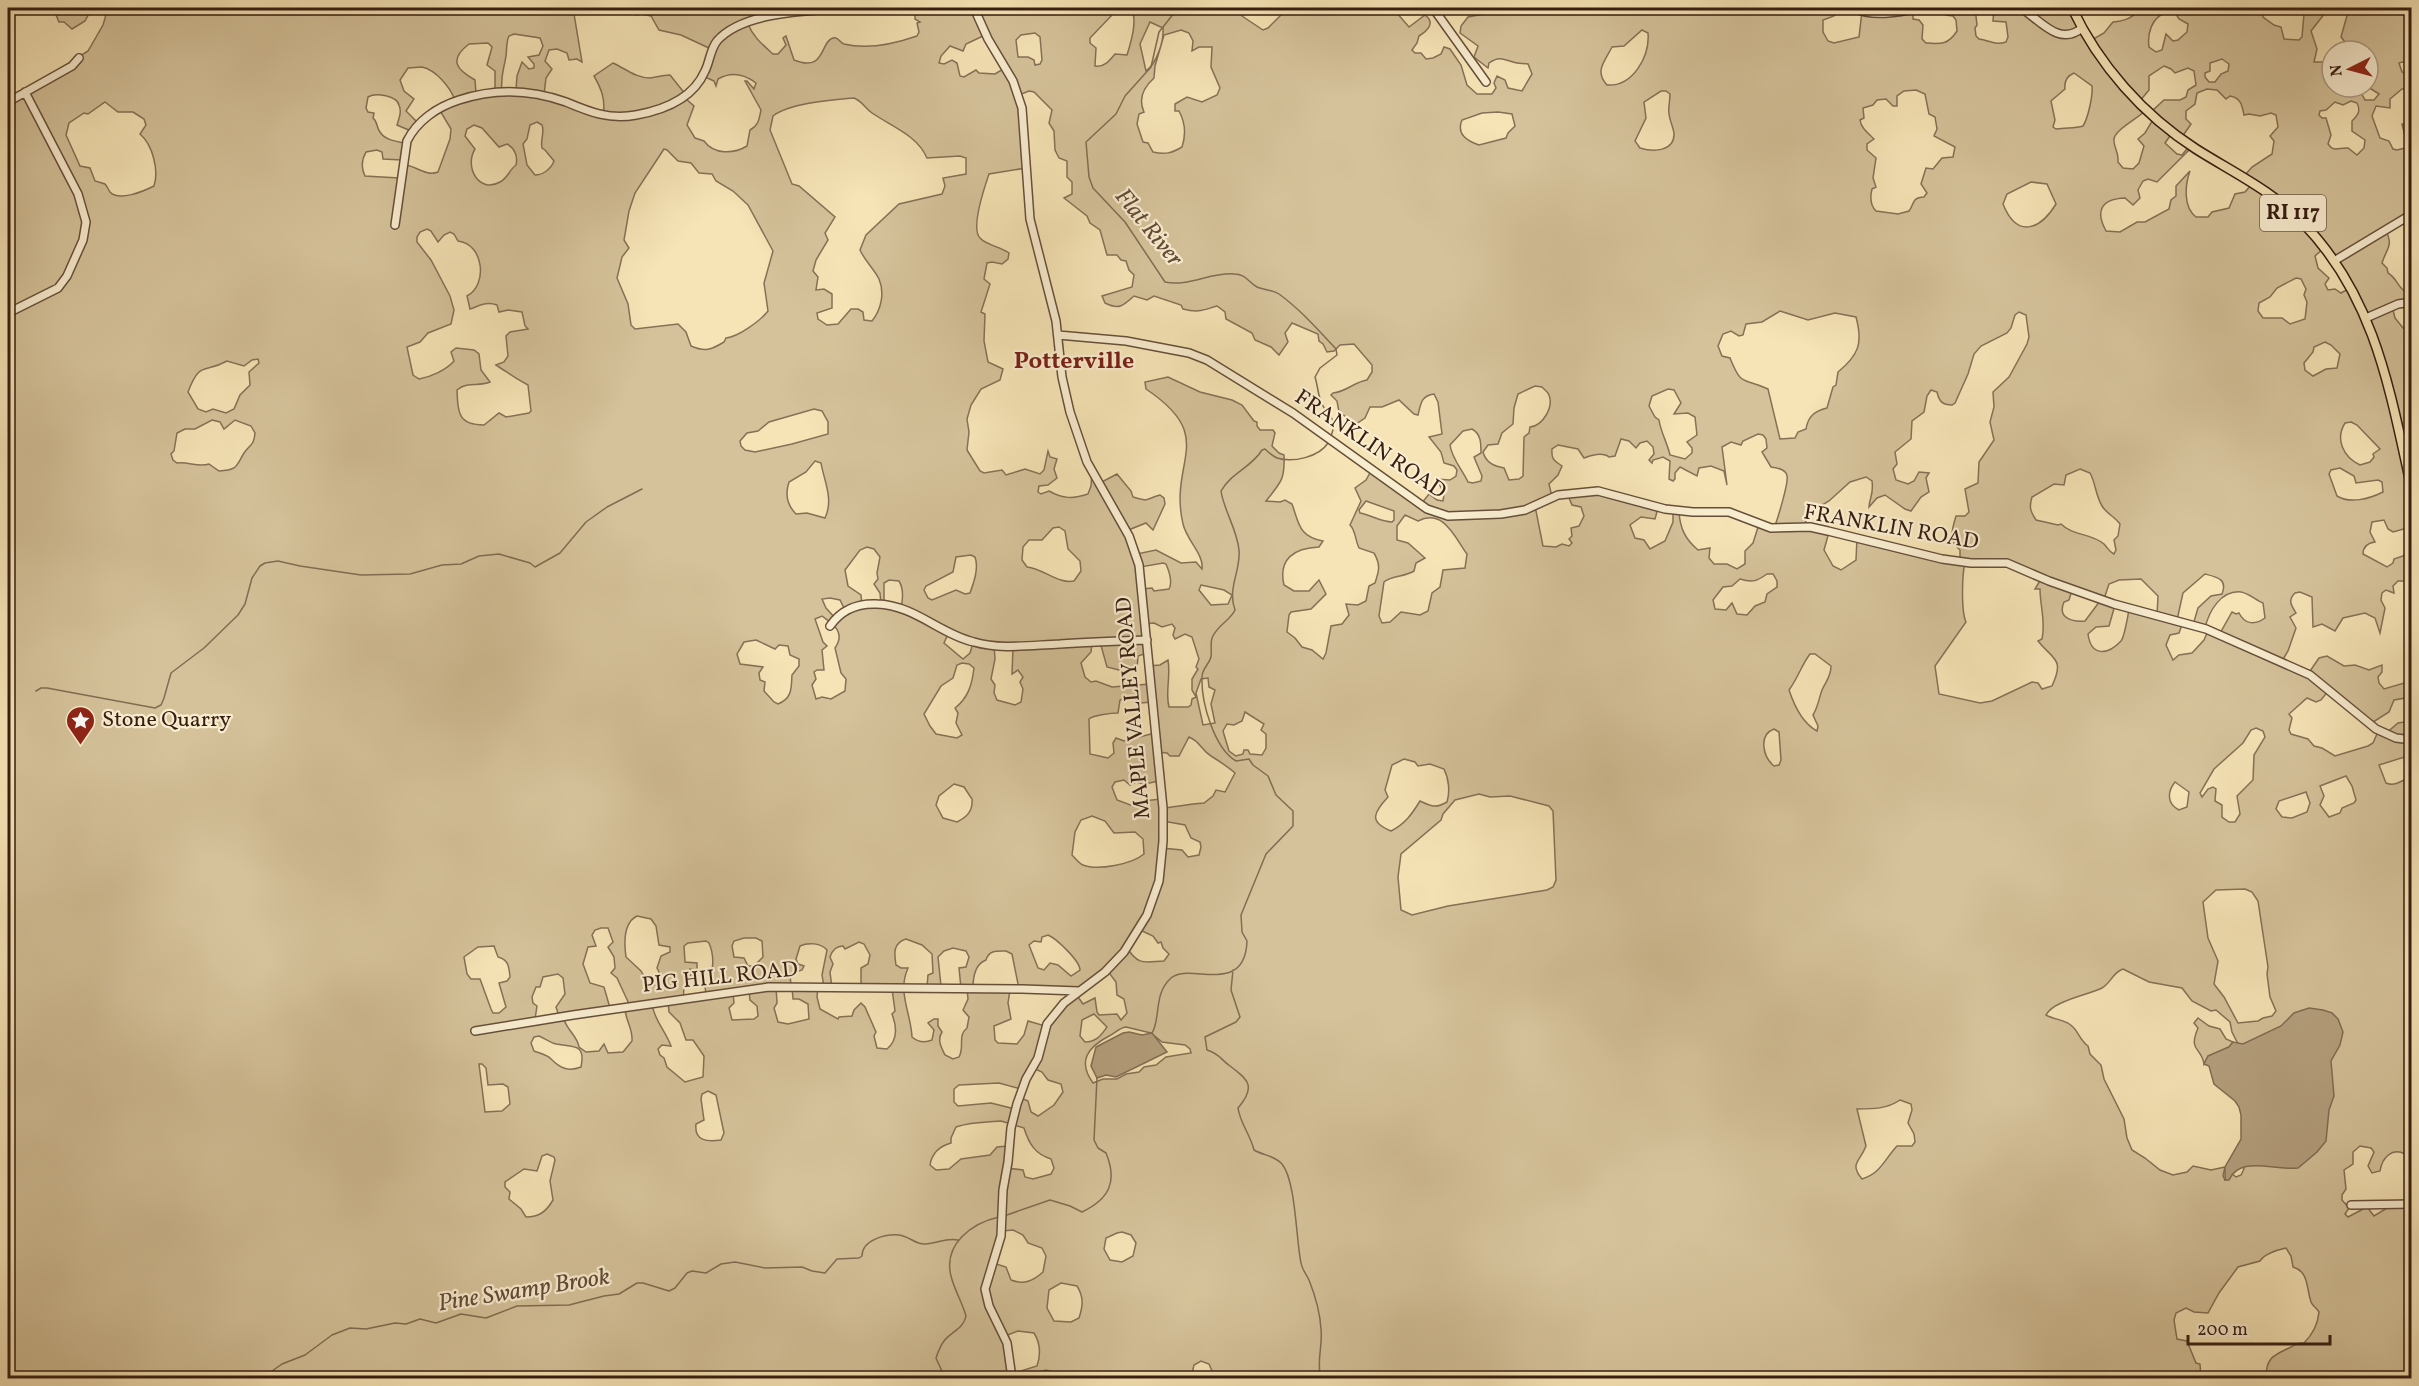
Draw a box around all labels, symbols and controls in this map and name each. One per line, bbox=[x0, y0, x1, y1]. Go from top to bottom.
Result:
north arrow bbox=[2320, 39, 2380, 99]
text: N bbox=[2325, 63, 2349, 77]
water label: Flat River bbox=[1106, 182, 1191, 275]
road number: RI 117 bbox=[2260, 195, 2326, 231]
district label: Potterville bbox=[1014, 345, 1134, 379]
street label: FRANKLIN ROAD bbox=[1288, 383, 1452, 507]
street label: FRANKLIN ROAD bbox=[1801, 497, 1981, 559]
street label: MAPLE VALLEY ROAD bbox=[1109, 596, 1159, 820]
place icon: Stone Quarry bbox=[65, 704, 97, 746]
place label: Stone Quarry bbox=[102, 705, 231, 736]
street label: PIG HILL ROAD bbox=[640, 954, 800, 1002]
water label: Pine Swamp Brook bbox=[436, 1261, 612, 1321]
scale bar bbox=[2188, 1308, 2330, 1346]
text: 200 m bbox=[2197, 1318, 2248, 1343]

